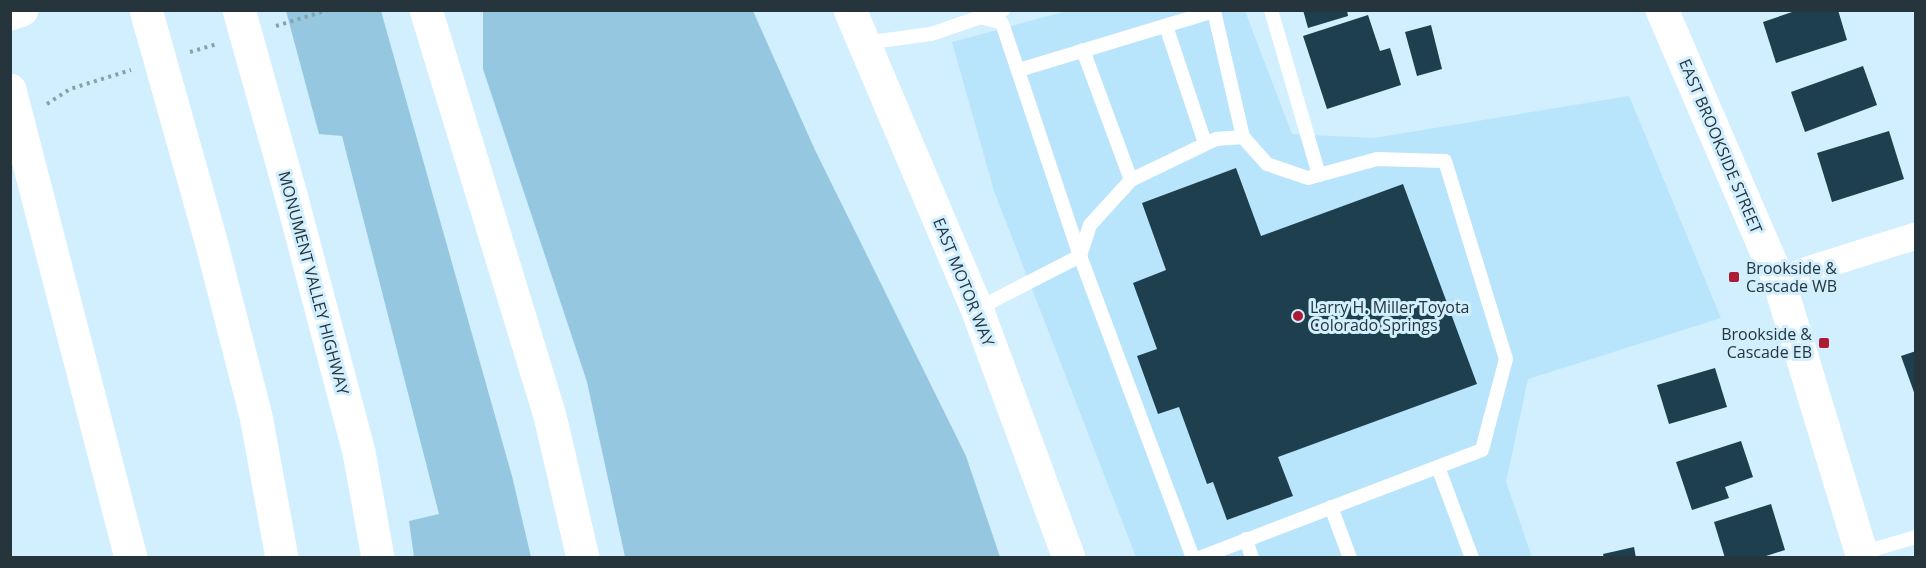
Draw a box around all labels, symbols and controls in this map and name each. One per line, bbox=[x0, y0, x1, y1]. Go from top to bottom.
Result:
street label: EAST BROOKSIDE STREET bbox=[1674, 55, 1768, 237]
street label: MONUMENT VALLEY HIGHWAY bbox=[274, 169, 354, 397]
street label: EAST MOTOR WAY bbox=[928, 214, 1000, 350]
place label: Brookside & Cascade WB bbox=[1746, 257, 1837, 297]
marker: Brookside & Cascade WB bbox=[1727, 270, 1741, 284]
place label: Larry H. Miller Toyota Colorado Springs bbox=[1310, 296, 1470, 336]
marker: Larry H. Miller Toyota Colorado Springs bbox=[1291, 309, 1305, 323]
place label: Brookside & Cascade EB bbox=[1721, 323, 1812, 363]
marker: Brookside & Cascade EB bbox=[1817, 336, 1831, 350]

